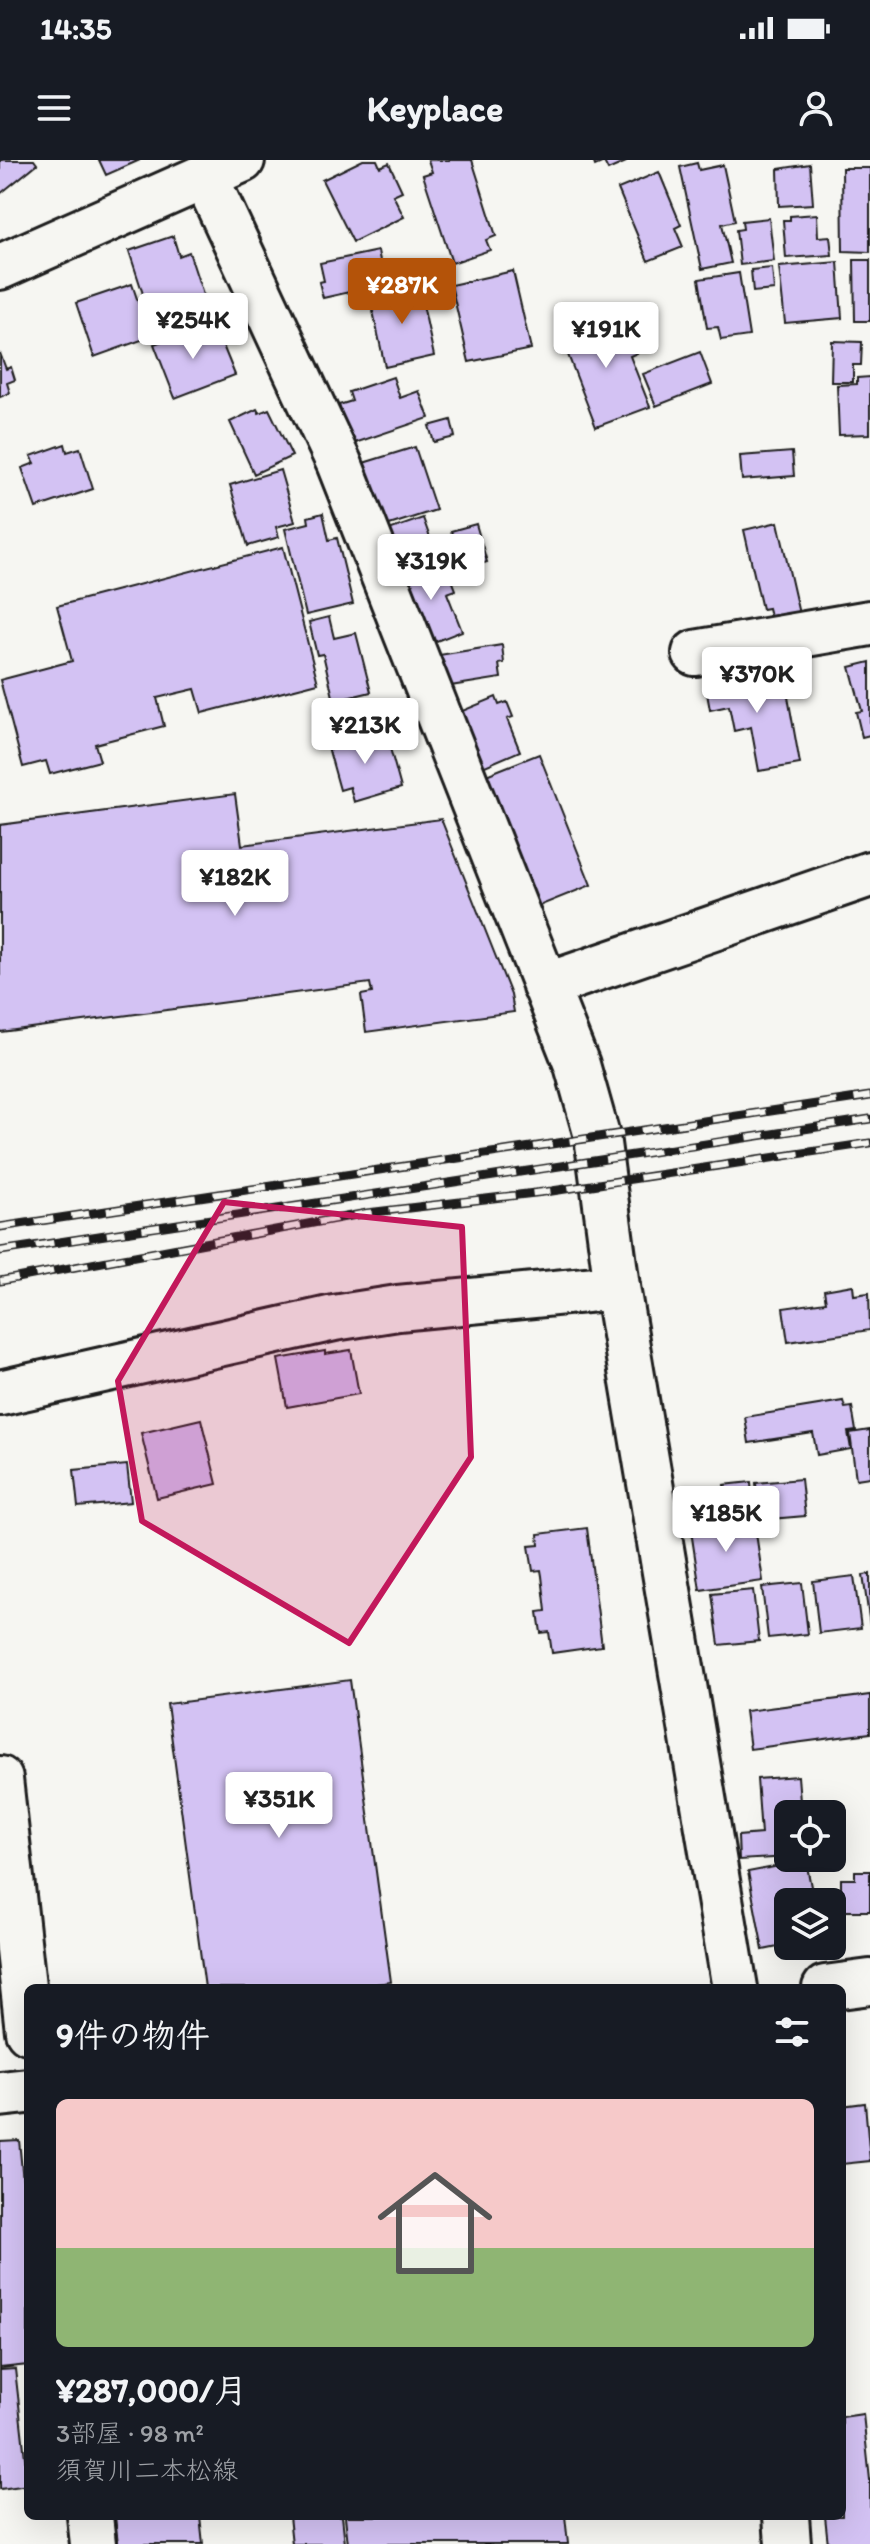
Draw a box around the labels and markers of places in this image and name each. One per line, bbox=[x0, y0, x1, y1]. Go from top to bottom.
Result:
pin: ¥287K bbox=[346, 258, 458, 326]
pin: ¥254K bbox=[137, 293, 249, 361]
pin: ¥191K bbox=[550, 302, 662, 370]
pin: ¥319K bbox=[375, 534, 487, 602]
pin: ¥370K bbox=[701, 647, 813, 715]
pin: ¥213K bbox=[309, 698, 421, 766]
pin: ¥182K bbox=[179, 850, 291, 918]
pin: ¥185K bbox=[670, 1486, 782, 1554]
pin: ¥351K bbox=[223, 1772, 335, 1840]

